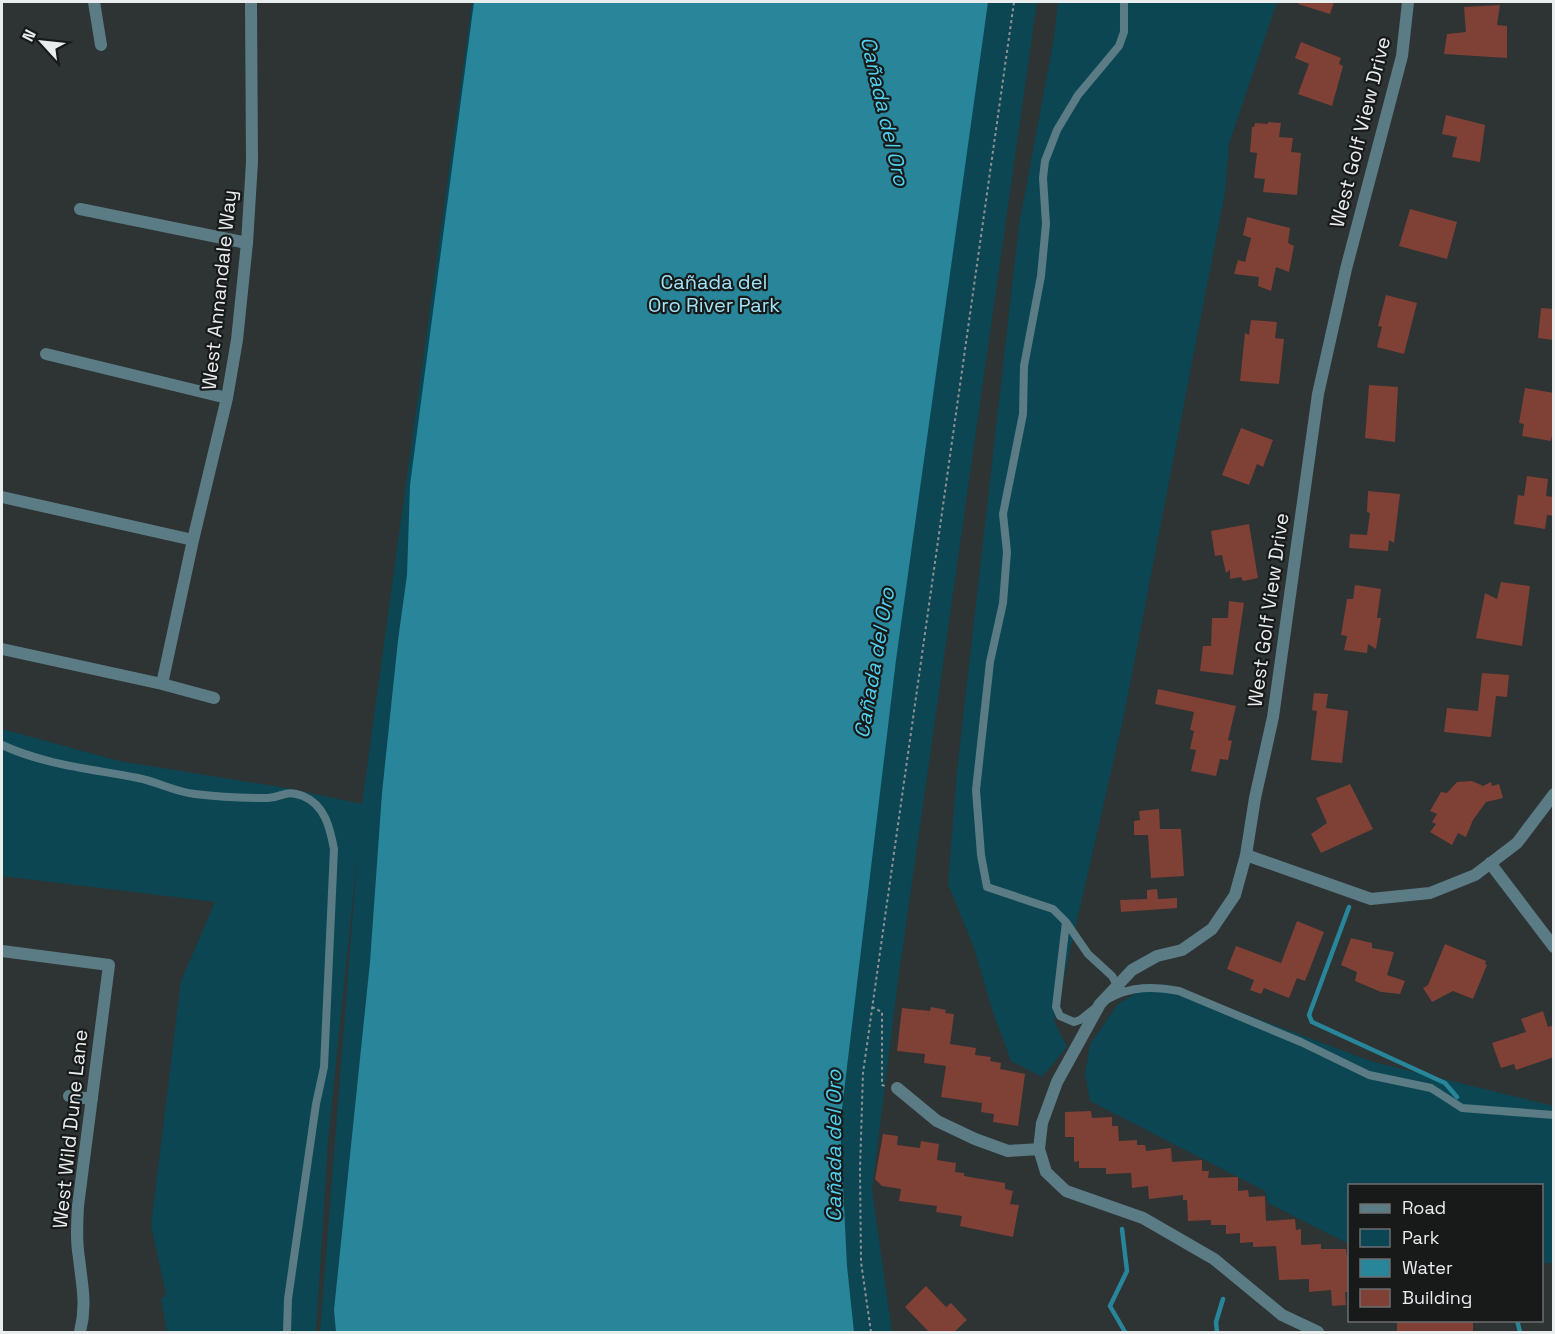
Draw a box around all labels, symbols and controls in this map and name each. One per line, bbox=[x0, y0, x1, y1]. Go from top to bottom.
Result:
north arrow bbox=[12, 12, 72, 72]
text: N bbox=[17, 26, 41, 45]
water label: Cañada del Oro bbox=[855, 34, 916, 189]
street label: West Golf View Drive bbox=[1324, 34, 1396, 230]
street label: West Annandale Way bbox=[196, 189, 242, 391]
park label: Cañada del Oro River Park bbox=[648, 269, 780, 318]
street label: West Golf View Drive bbox=[1241, 511, 1295, 709]
water label: Cañada del Oro bbox=[847, 585, 901, 740]
street label: West Wild Dune Lane bbox=[47, 1028, 93, 1230]
water label: Cañada del Oro bbox=[820, 1069, 847, 1222]
legend bbox=[1348, 1184, 1543, 1322]
text: Road bbox=[1402, 1196, 1446, 1219]
text: Park bbox=[1402, 1226, 1440, 1249]
text: Water bbox=[1402, 1256, 1453, 1279]
text: Building bbox=[1402, 1286, 1472, 1309]

